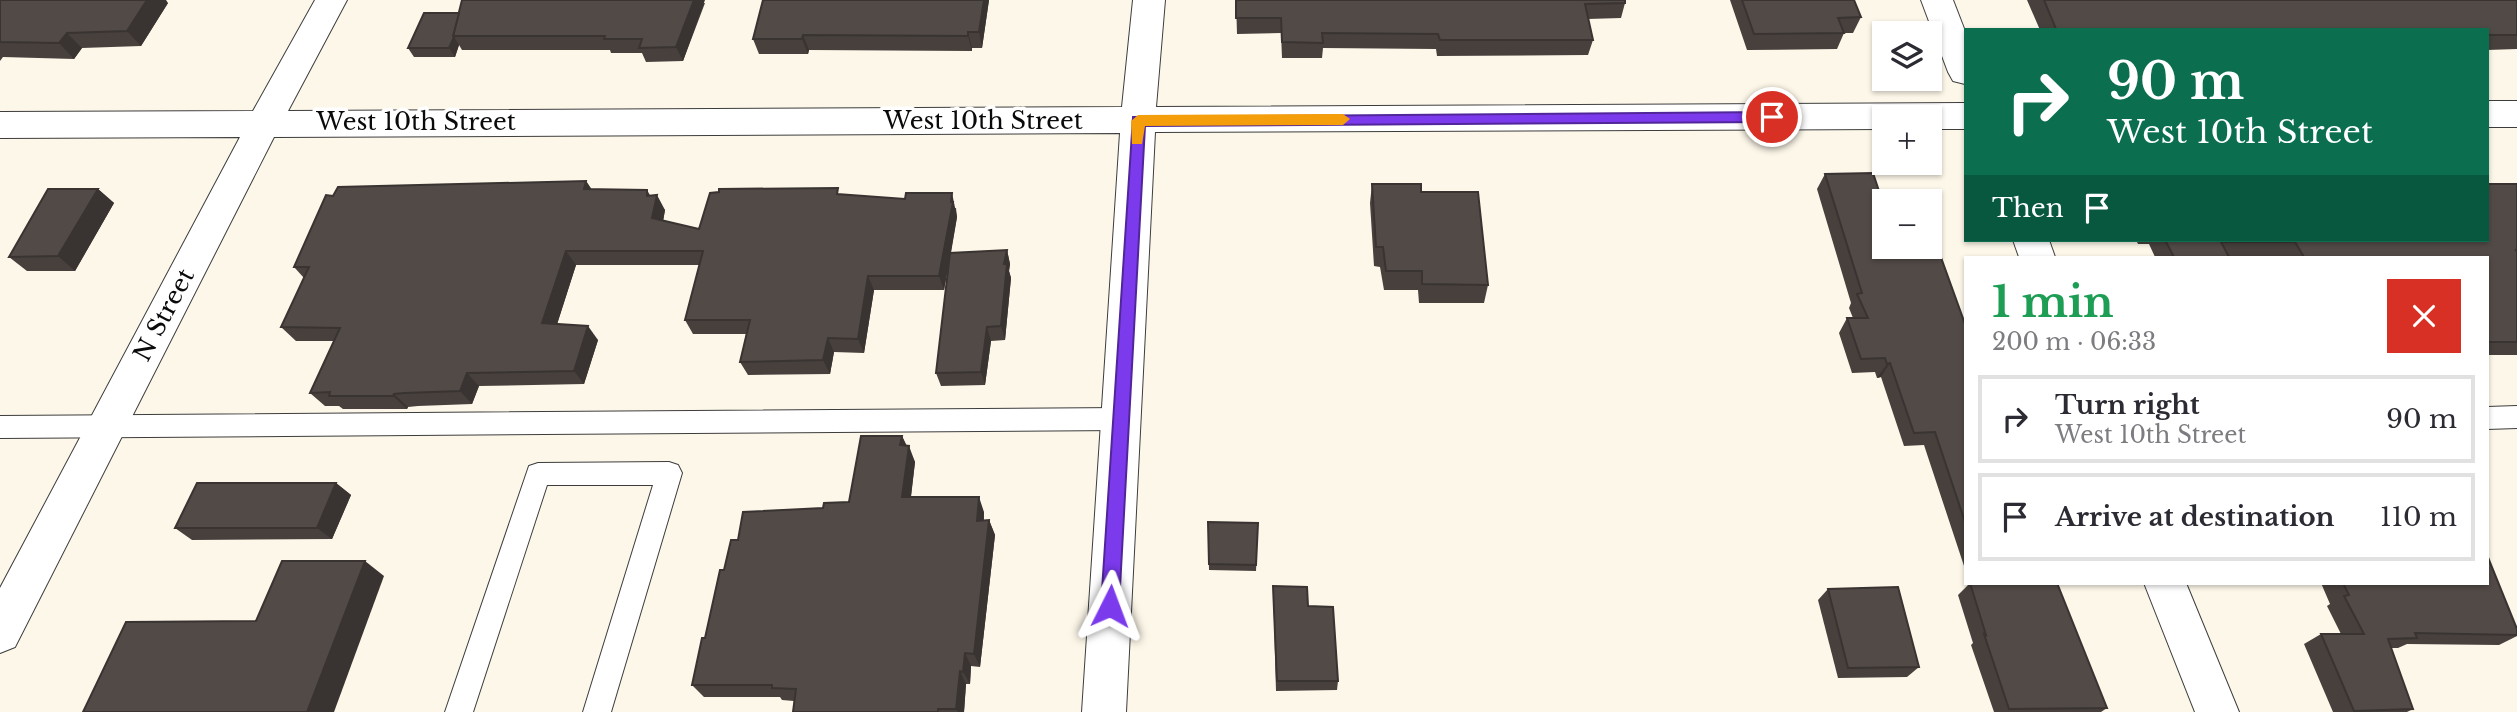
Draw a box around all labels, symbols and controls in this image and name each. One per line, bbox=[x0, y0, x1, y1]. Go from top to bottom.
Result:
map controls bbox=[1872, 21, 1942, 259]
button: layers bbox=[1872, 21, 1942, 91]
text: 90 m bbox=[2107, 51, 2244, 112]
icon: right bbox=[1992, 56, 2083, 147]
pin bbox=[1742, 87, 1802, 147]
icon: arrive bbox=[1753, 98, 1791, 136]
button: + bbox=[1872, 105, 1942, 175]
street label: West 10th Street bbox=[882, 106, 1083, 135]
street label: West 10th Street bbox=[315, 107, 516, 136]
text: West 10th Street bbox=[2107, 112, 2373, 152]
button: − bbox=[1872, 189, 1942, 259]
icon: arrive bbox=[2078, 189, 2116, 227]
text: Then bbox=[1992, 192, 2064, 224]
street label: N Street bbox=[127, 263, 200, 366]
text: 1 min bbox=[1992, 276, 2114, 328]
button: close bbox=[2387, 279, 2461, 353]
text: 200 m · 06:33 bbox=[1992, 328, 2156, 356]
text: Turn right bbox=[2055, 389, 2200, 421]
icon: right bbox=[1996, 400, 2034, 438]
text: 90 m bbox=[2386, 403, 2457, 435]
text: West 10th Street bbox=[2055, 421, 2246, 449]
icon: arrive bbox=[1996, 498, 2034, 536]
text: Arrive at destination bbox=[2055, 501, 2335, 533]
text: 110 m bbox=[2380, 501, 2457, 533]
position arrow bbox=[1073, 569, 1147, 643]

